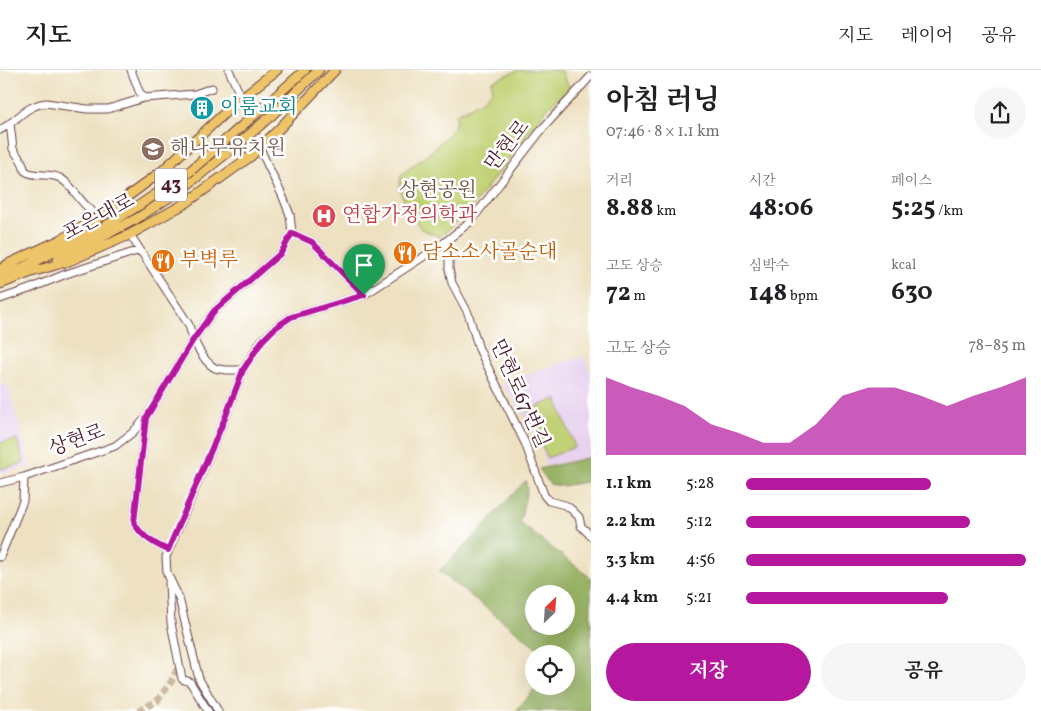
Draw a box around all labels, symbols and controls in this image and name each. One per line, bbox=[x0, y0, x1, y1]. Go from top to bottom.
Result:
text: 지도 bbox=[25, 20, 71, 54]
text: 지도 bbox=[838, 24, 873, 49]
text: 레이어 bbox=[901, 24, 953, 49]
text: 공유 bbox=[981, 24, 1016, 49]
text: 아침 러닝 bbox=[606, 82, 720, 121]
button: share bbox=[974, 87, 1026, 139]
place label: 이룸교회 bbox=[220, 94, 297, 122]
building icon: 이룸교회 bbox=[189, 95, 215, 121]
street label: 만현로 bbox=[479, 115, 537, 177]
text: 07:46 · 8 × 1.1 km bbox=[606, 121, 720, 143]
place label: 해나무유치원 bbox=[170, 135, 286, 163]
school or university icon: 해나무유치원 bbox=[140, 136, 166, 162]
road number: 43 bbox=[155, 168, 187, 202]
text: 거리 bbox=[606, 172, 633, 191]
text: 시간 bbox=[749, 172, 776, 191]
text: 페이스 bbox=[891, 172, 932, 191]
park label: 상현공원 bbox=[399, 177, 477, 205]
street label: 포은대로 bbox=[58, 187, 140, 249]
text: 8.88 bbox=[606, 191, 654, 226]
text: 48:06 bbox=[749, 191, 814, 226]
text: 5:25 bbox=[891, 191, 935, 226]
place label: 연합가정의학과 bbox=[342, 202, 478, 230]
text: km bbox=[654, 202, 676, 221]
text: /km bbox=[935, 202, 963, 221]
hospital icon: 연합가정의학과 bbox=[311, 203, 337, 229]
place label: 담소소사골순대 bbox=[422, 239, 557, 267]
restaurant icon: 담소소사골순대 bbox=[392, 240, 418, 266]
pin bbox=[343, 244, 385, 295]
place label: 부벽루 bbox=[180, 247, 238, 275]
restaurant icon: 부벽루 bbox=[150, 248, 176, 274]
icon: arrive bbox=[350, 251, 378, 279]
text: kcal bbox=[891, 256, 916, 275]
text: 고도 상승 bbox=[606, 257, 663, 276]
text: 심박수 bbox=[749, 257, 789, 276]
text: 630 bbox=[891, 275, 933, 310]
text: 72 bbox=[606, 276, 631, 311]
text: 148 bbox=[749, 276, 787, 311]
text: m bbox=[631, 287, 646, 306]
text: bpm bbox=[787, 287, 818, 306]
street label: 만현로67번길 bbox=[483, 335, 555, 453]
text: 78–85 m bbox=[969, 335, 1026, 357]
text: 고도 상승 bbox=[606, 338, 671, 360]
street label: 상현로 bbox=[45, 418, 109, 464]
text: 1.1 km bbox=[606, 473, 652, 495]
text: 5:28 bbox=[686, 473, 714, 495]
text: 2.2 km bbox=[606, 511, 656, 533]
text: 5:12 bbox=[686, 511, 712, 533]
text: 3.3 km bbox=[606, 549, 655, 571]
text: 4:56 bbox=[686, 549, 715, 571]
north arrow bbox=[525, 585, 575, 635]
map controls bbox=[525, 585, 575, 695]
text: 4.4 km bbox=[606, 587, 658, 609]
text: 5:21 bbox=[686, 587, 712, 609]
button: 저장 bbox=[606, 643, 811, 701]
button: 공유 bbox=[821, 643, 1026, 701]
button: locate bbox=[525, 645, 575, 695]

